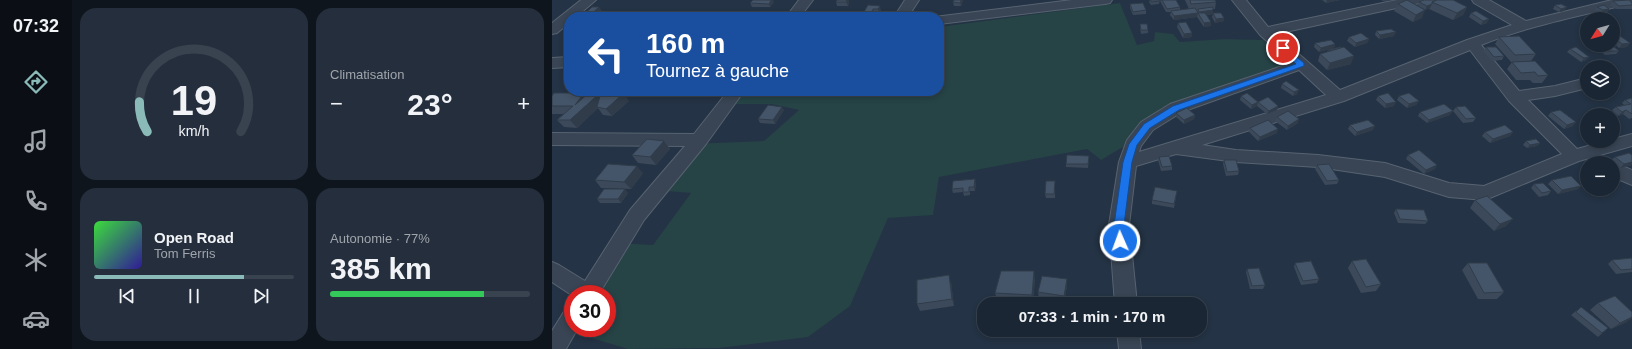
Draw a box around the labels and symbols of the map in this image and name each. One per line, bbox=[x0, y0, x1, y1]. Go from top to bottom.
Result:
north arrow bbox=[1580, 12, 1620, 52]
pin bbox=[1266, 31, 1300, 65]
position arrow bbox=[1099, 220, 1141, 262]
speed limit sign: 30 bbox=[564, 285, 616, 337]

